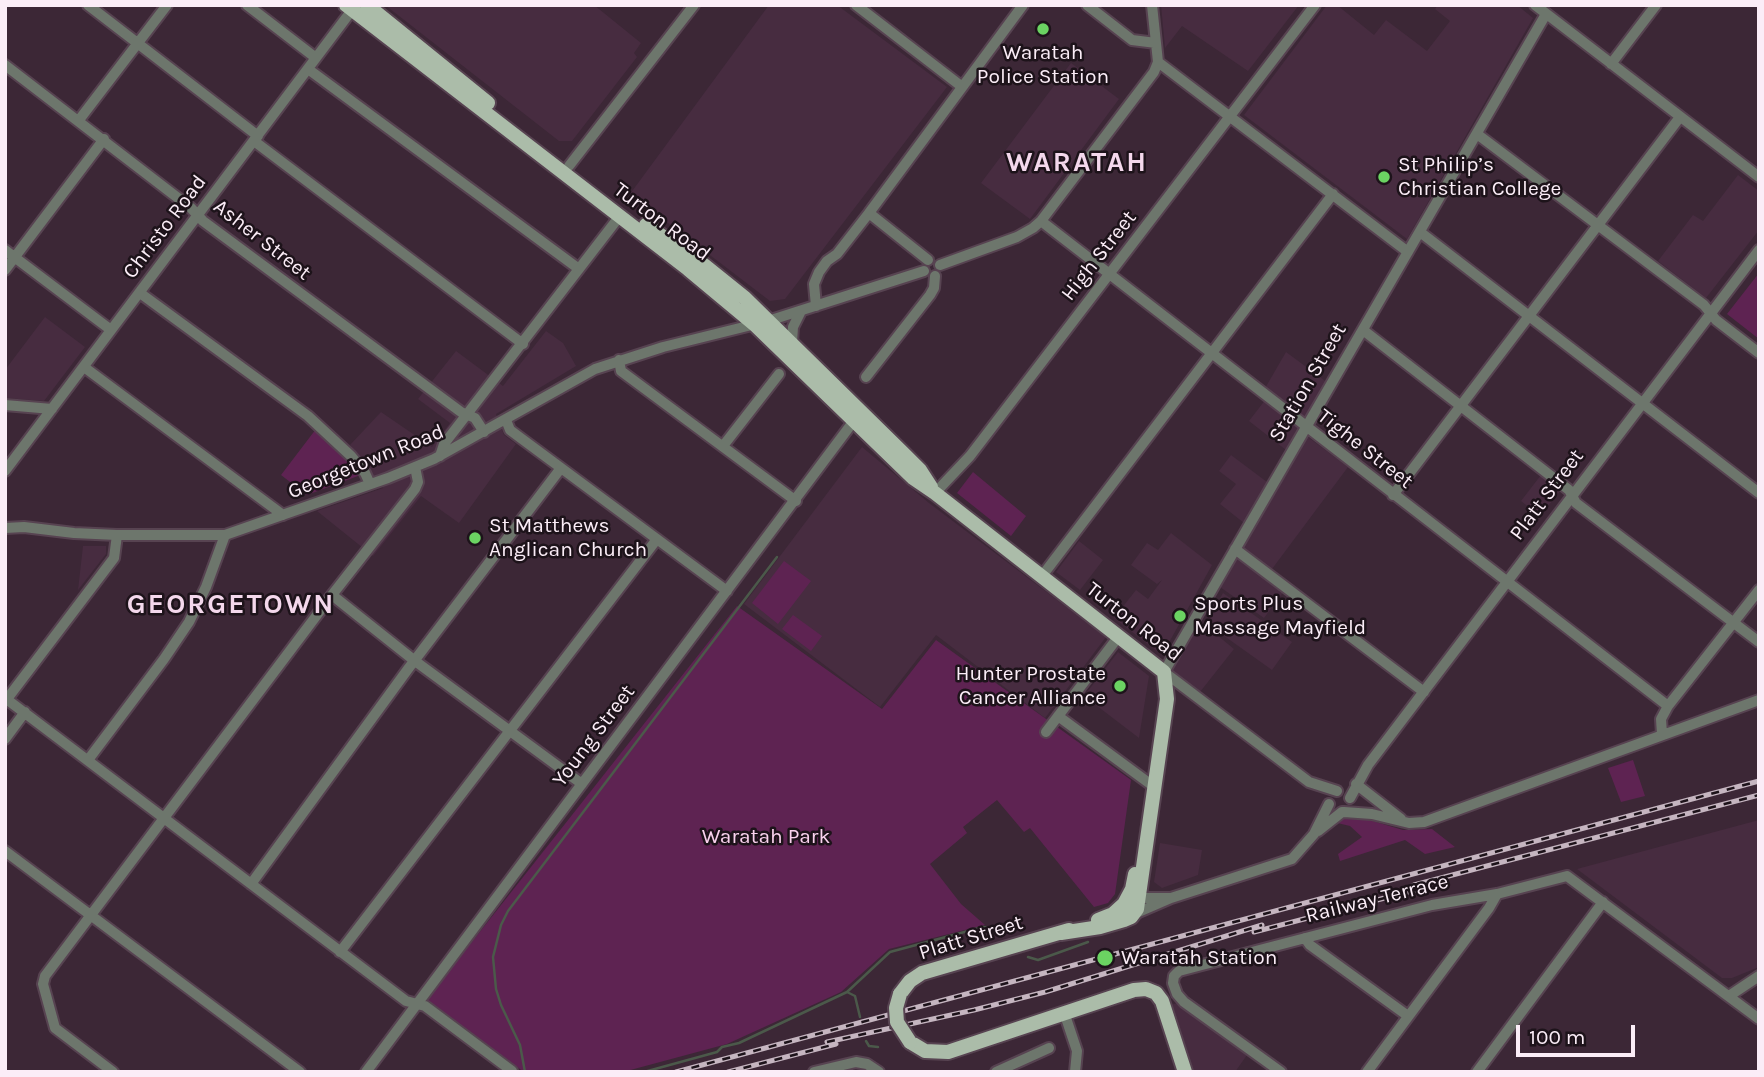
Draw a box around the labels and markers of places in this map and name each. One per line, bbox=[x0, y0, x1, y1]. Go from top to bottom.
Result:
marker: Waratah Police Station bbox=[1035, 21, 1051, 37]
place label: Waratah Police Station bbox=[977, 40, 1109, 90]
place label: St Philip’s Christian College bbox=[1398, 152, 1561, 202]
marker: St Philip’s Christian College bbox=[1376, 169, 1392, 185]
place label: St Matthews Anglican Church bbox=[489, 513, 647, 563]
marker: St Matthews Anglican Church bbox=[467, 530, 483, 546]
place label: Sports Plus Massage Mayfield bbox=[1194, 591, 1366, 641]
marker: Sports Plus Massage Mayfield bbox=[1172, 608, 1188, 624]
place label: Hunter Prostate Cancer Alliance bbox=[955, 661, 1106, 711]
marker: Hunter Prostate Cancer Alliance bbox=[1112, 678, 1128, 694]
place label: Waratah Station bbox=[1121, 945, 1277, 971]
marker: Waratah Station bbox=[1095, 948, 1115, 968]

